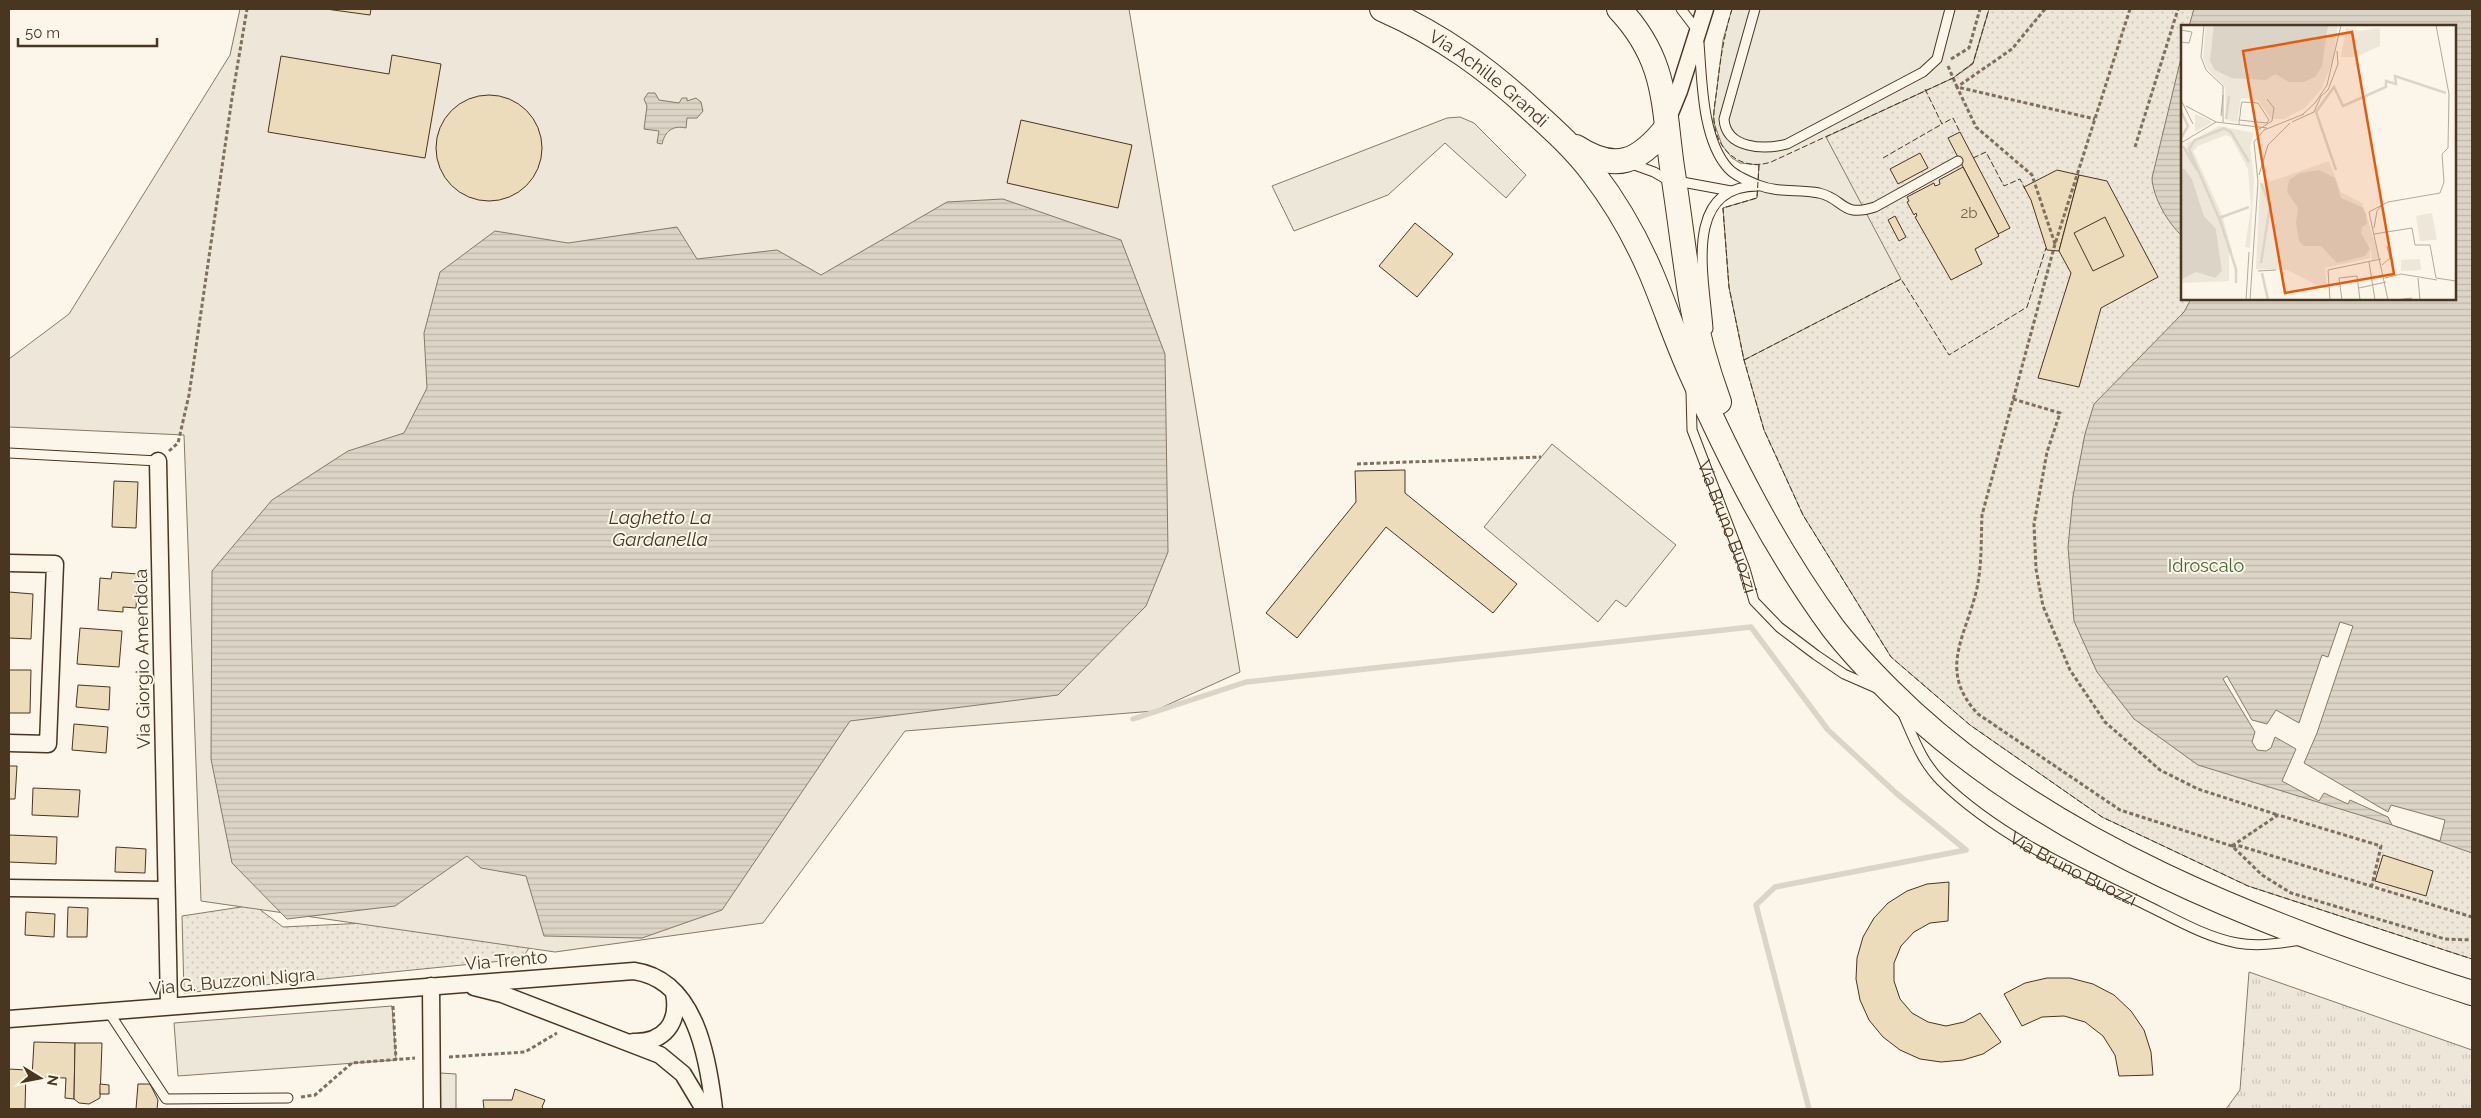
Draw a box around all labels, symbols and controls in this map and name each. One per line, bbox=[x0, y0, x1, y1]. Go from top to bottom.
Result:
scale bar bbox=[18, 15, 156, 47]
text: 50 m bbox=[25, 24, 60, 42]
street label: Via Achille Grandi bbox=[1426, 25, 1553, 131]
inset map bbox=[2181, 25, 2456, 300]
house number: 2b bbox=[1960, 204, 1978, 222]
street label: Via Bruno Buozzi bbox=[1694, 457, 1762, 595]
water label: Laghetto La Gardanella bbox=[609, 506, 711, 550]
park label: Idroscalo bbox=[2168, 555, 2244, 576]
street label: Via Giorgio Amendola bbox=[130, 569, 154, 749]
street label: Via Bruno Buozzi bbox=[2006, 826, 2140, 910]
street label: Via Trento bbox=[464, 946, 549, 974]
street label: Via G. Buzzoni Nigra bbox=[148, 963, 316, 999]
north arrow bbox=[15, 1053, 65, 1103]
text: N bbox=[44, 1074, 62, 1087]

